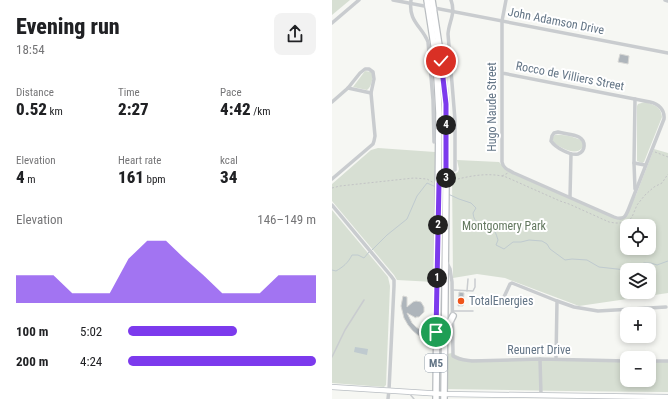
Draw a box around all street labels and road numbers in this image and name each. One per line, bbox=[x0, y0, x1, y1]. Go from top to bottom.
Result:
street label: John Adamson Drive bbox=[507, 5, 606, 37]
street label: Rocco de Villiers Street bbox=[515, 59, 626, 93]
street label: Hugo Naude Street bbox=[485, 62, 499, 152]
street label: Reunert Drive bbox=[507, 343, 571, 357]
road number: M5 bbox=[425, 354, 447, 372]

